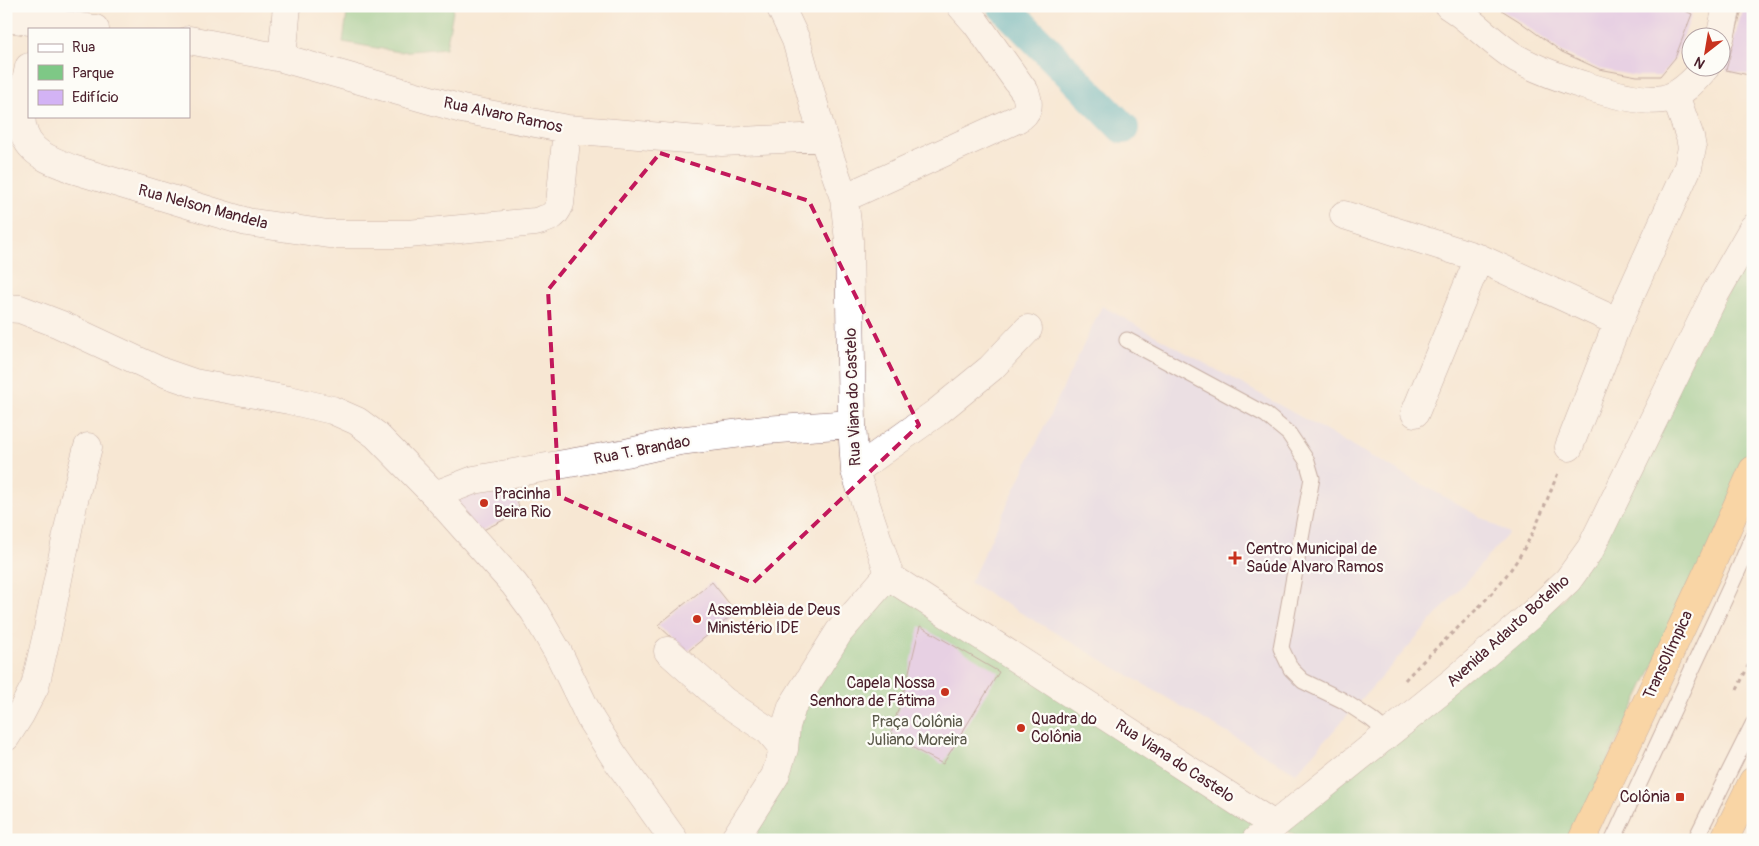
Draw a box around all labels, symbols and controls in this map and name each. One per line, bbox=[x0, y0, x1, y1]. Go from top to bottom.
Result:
legend bbox=[28, 28, 190, 118]
north arrow bbox=[1682, 28, 1732, 78]
text: Rua bbox=[72, 38, 95, 57]
text: N bbox=[1691, 53, 1708, 72]
text: Parque bbox=[72, 64, 115, 83]
text: Edifício bbox=[72, 88, 118, 107]
street label: Rua Alvaro Ramos bbox=[442, 93, 564, 137]
street label: Rua Nelson Mandela bbox=[136, 180, 270, 234]
street label: Rua Viana do Castelo bbox=[841, 327, 865, 466]
street label: Rua T. Brandao bbox=[592, 431, 692, 469]
place label: Pracinha Beira Rio bbox=[494, 484, 552, 522]
marker: Pracinha Beira Rio bbox=[478, 497, 490, 509]
place label: Centro Municipal de Saúde Alvaro Ramos bbox=[1246, 539, 1383, 577]
marker: Centro Municipal de Saúde Alvaro Ramos bbox=[1228, 551, 1242, 565]
street label: Avenida Adauto Botelho bbox=[1442, 570, 1574, 692]
place label: Assemblèia de Deus Ministério IDE bbox=[707, 600, 840, 638]
street label: TransOlímpica bbox=[1639, 607, 1697, 703]
marker: Assemblèia de Deus Ministério IDE bbox=[691, 613, 703, 625]
place label: Capela Nossa Senhora de Fátima bbox=[809, 673, 935, 711]
marker: Capela Nossa Senhora de Fátima bbox=[939, 686, 951, 698]
place label: Quadra do Colônia bbox=[1031, 709, 1097, 747]
park label: Praça Colônia Juliano Moreira bbox=[867, 712, 967, 750]
street label: Rua Viana do Castelo bbox=[1112, 715, 1239, 807]
marker: Quadra do Colônia bbox=[1015, 722, 1027, 734]
place label: Colônia bbox=[1620, 787, 1670, 807]
marker: Colônia bbox=[1674, 791, 1686, 803]

